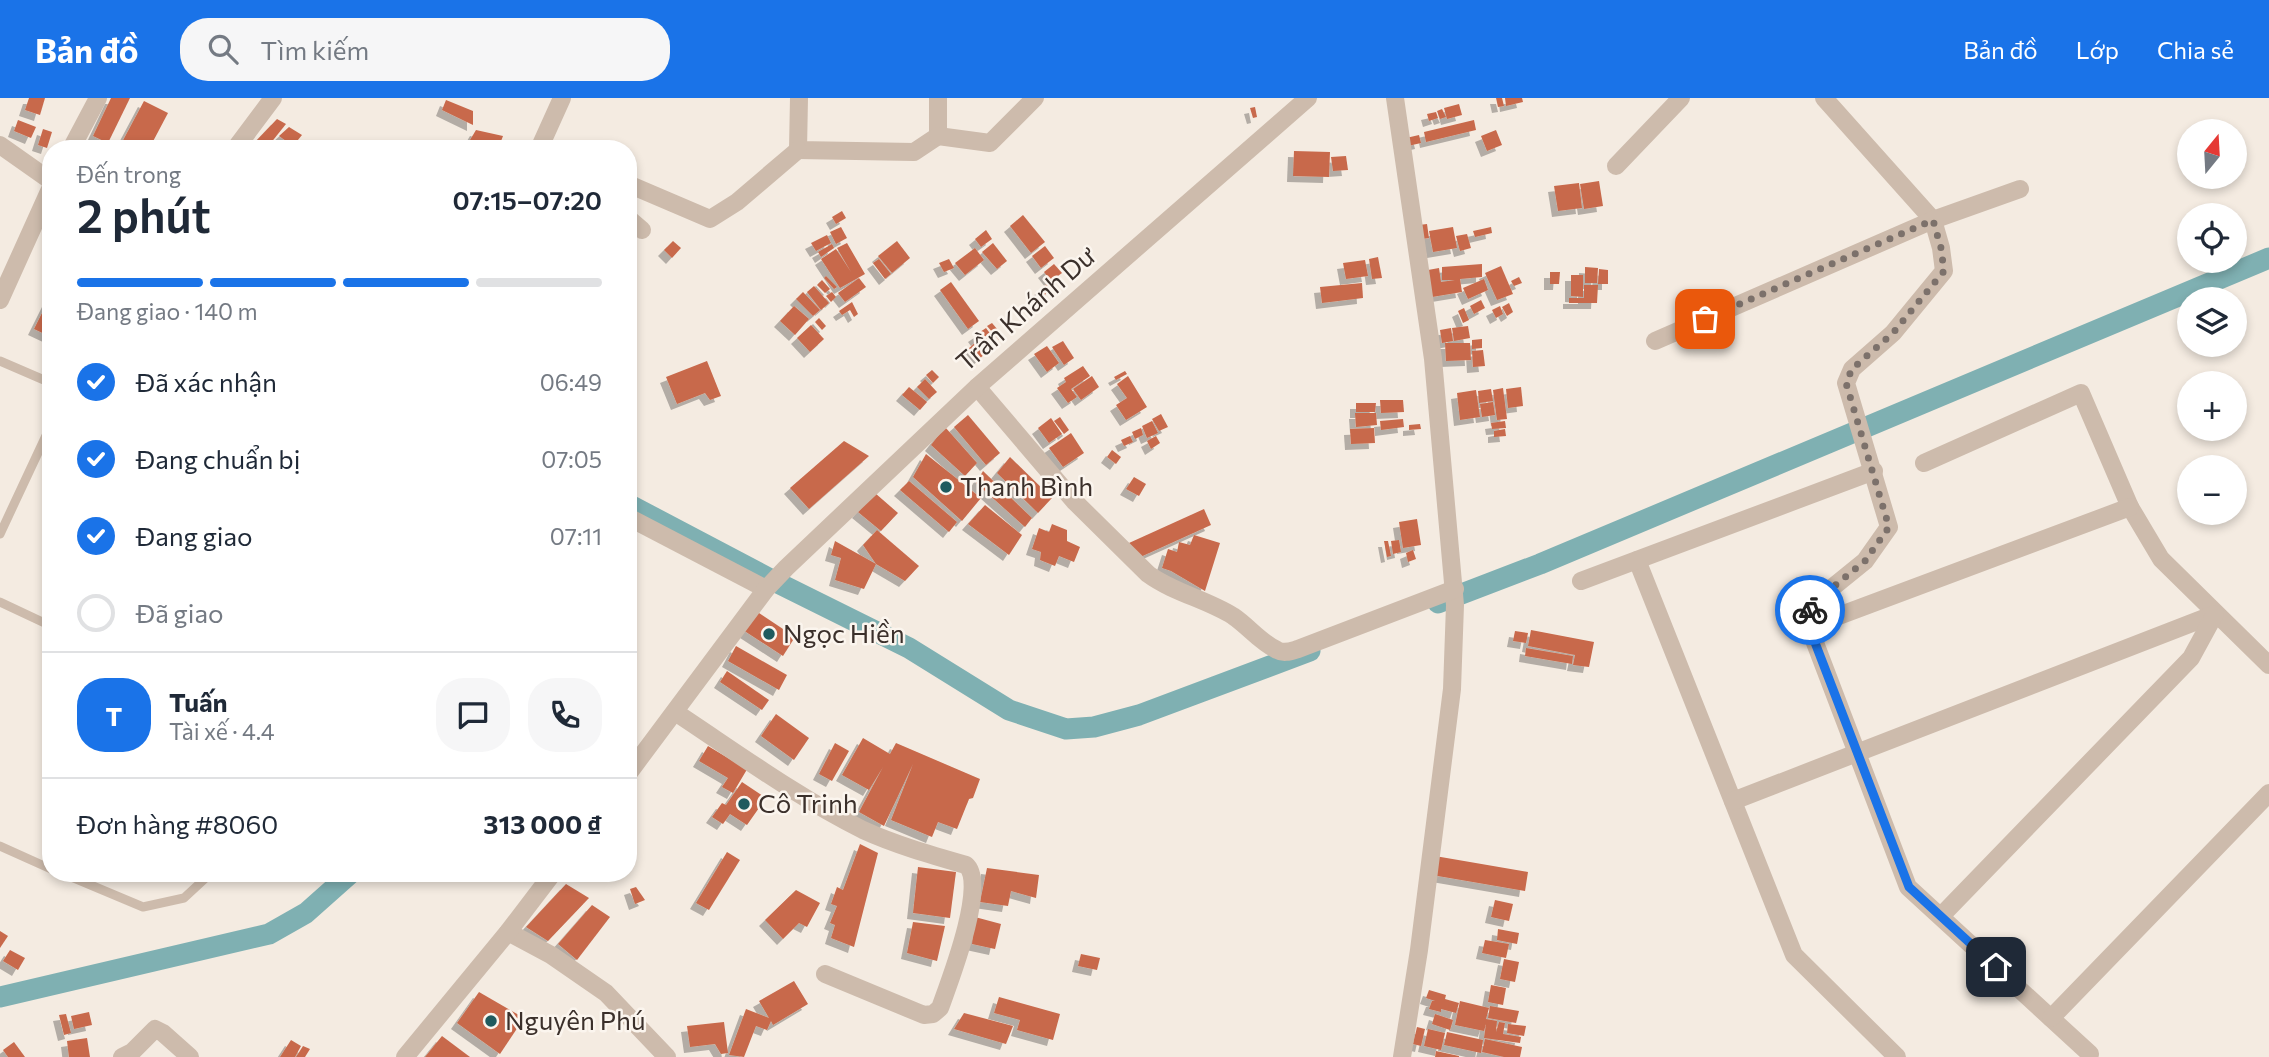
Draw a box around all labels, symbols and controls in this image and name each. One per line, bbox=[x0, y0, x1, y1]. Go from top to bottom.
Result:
search box bbox=[180, 18, 670, 81]
text: Bản đồ bbox=[35, 29, 138, 70]
icon: search bbox=[204, 30, 242, 68]
text: Tìm kiếm bbox=[260, 34, 369, 65]
text: Bản đồ bbox=[1963, 35, 2038, 64]
text: Lớp bbox=[2076, 35, 2119, 64]
text: Chia sẻ bbox=[2157, 35, 2234, 64]
north arrow bbox=[2177, 119, 2247, 189]
map controls bbox=[2177, 119, 2247, 525]
text: Đến trong bbox=[77, 160, 181, 188]
text: 07:15–07:20 bbox=[452, 184, 602, 215]
text: 2 phút bbox=[77, 186, 211, 242]
button: locate bbox=[2177, 203, 2247, 273]
street label: Trần Khánh Dư bbox=[949, 239, 1101, 377]
button: layers bbox=[2177, 287, 2247, 357]
pin bbox=[1675, 289, 1735, 349]
text: Đang giao · 140 m bbox=[77, 297, 258, 325]
icon: bag bbox=[1686, 300, 1724, 338]
icon: check bbox=[77, 363, 115, 401]
text: Đã xác nhận bbox=[136, 366, 277, 397]
text: 06:49 bbox=[540, 368, 602, 396]
button: + bbox=[2177, 371, 2247, 441]
icon: check bbox=[77, 440, 115, 478]
text: Đang chuẩn bị bbox=[136, 443, 300, 474]
text: 07:05 bbox=[541, 445, 602, 473]
button: − bbox=[2177, 455, 2247, 525]
place label: Thanh Bình bbox=[960, 470, 1093, 501]
marker: Thanh Bình bbox=[938, 479, 954, 495]
icon: check bbox=[77, 517, 115, 555]
text: Đang giao bbox=[136, 520, 253, 551]
text: 07:11 bbox=[550, 522, 602, 550]
courier bbox=[1775, 575, 1845, 645]
icon: bike bbox=[1791, 591, 1829, 629]
text: Đã giao bbox=[136, 597, 224, 628]
place label: Ngọc Hiền bbox=[783, 617, 905, 648]
marker: Ngọc Hiền bbox=[761, 626, 777, 642]
button: chat bbox=[436, 678, 510, 752]
button: phone bbox=[528, 678, 602, 752]
text: Tuấn bbox=[169, 686, 228, 717]
text: T bbox=[106, 700, 122, 731]
text: Tài xế · 4.4 bbox=[169, 717, 275, 745]
place label: Cô Trinh bbox=[758, 787, 858, 818]
marker: Cô Trinh bbox=[736, 796, 752, 812]
text: Đơn hàng #8060 bbox=[77, 808, 278, 839]
text: 313 000 ₫ bbox=[483, 808, 602, 839]
pin bbox=[1966, 937, 2026, 997]
icon: home bbox=[1977, 948, 2015, 986]
place label: Nguyên Phú bbox=[505, 1004, 646, 1035]
marker: Nguyên Phú bbox=[483, 1013, 499, 1029]

